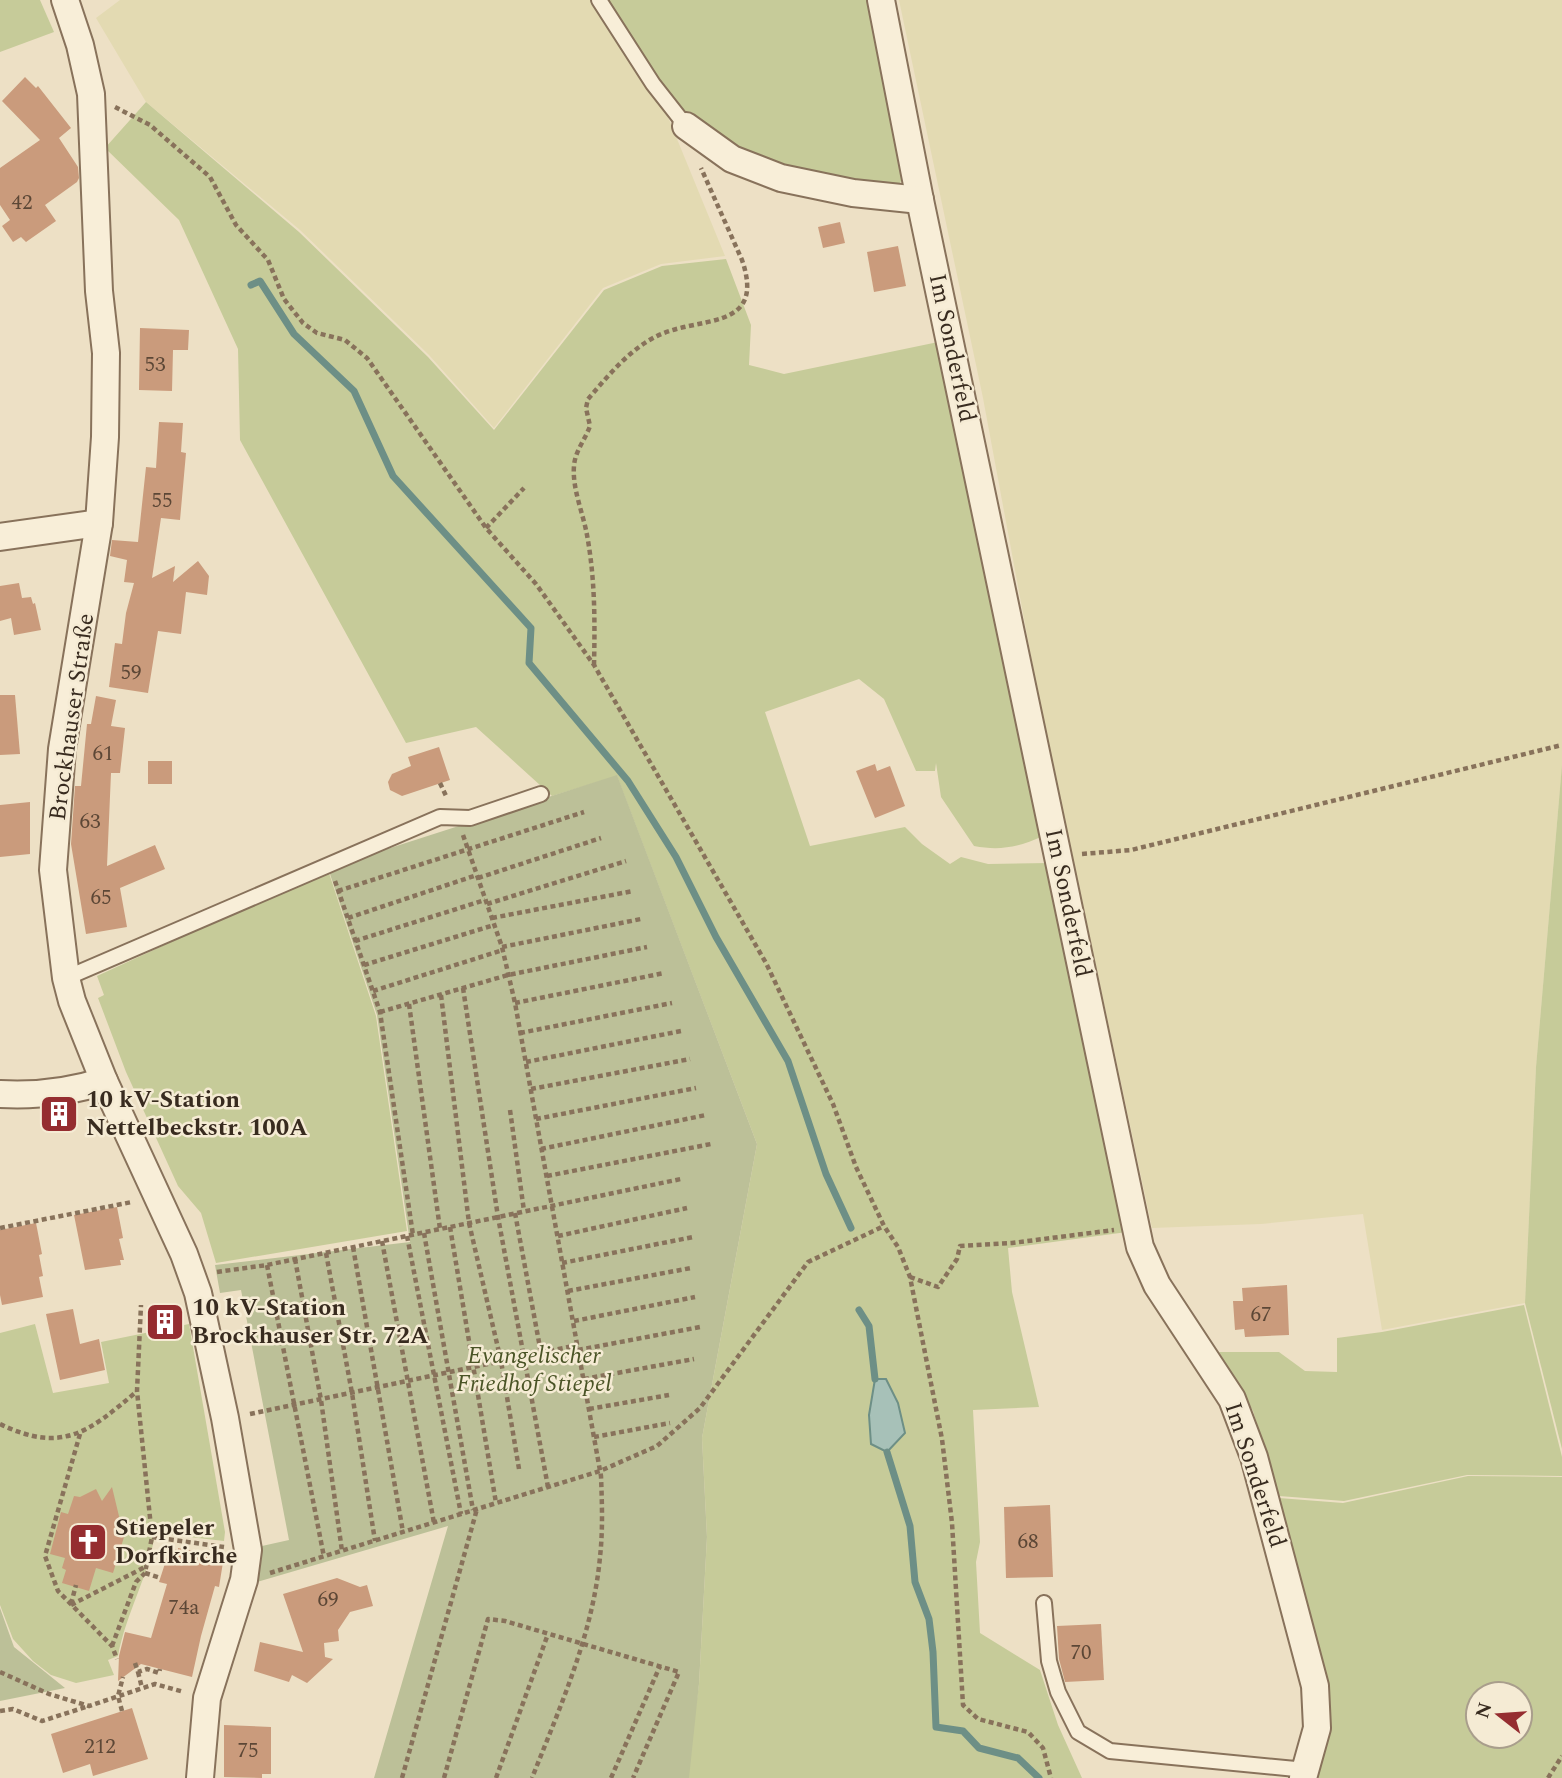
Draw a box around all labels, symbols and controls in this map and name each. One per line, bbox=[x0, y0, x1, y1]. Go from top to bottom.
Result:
house number: 42 bbox=[12, 187, 33, 219]
street label: Im Sonderfeld bbox=[919, 270, 985, 426]
house number: 53 bbox=[145, 349, 166, 381]
house number: 55 bbox=[152, 485, 173, 517]
street label: Brockhauser Straße bbox=[40, 611, 104, 823]
house number: 59 bbox=[121, 657, 142, 689]
house number: 61 bbox=[93, 738, 114, 770]
house number: 63 bbox=[80, 806, 101, 838]
street label: Im Sonderfeld bbox=[1035, 825, 1101, 981]
house number: 65 bbox=[91, 882, 112, 914]
place label: 10 kV-Station Nettelbeckstr. 100A bbox=[86, 1082, 308, 1146]
building icon: 10 kV-Station Nettelbeckstr. 100A bbox=[38, 1093, 80, 1135]
place label: 10 kV-Station Brockhauser Str. 72A bbox=[192, 1290, 429, 1354]
house number: 67 bbox=[1251, 1299, 1272, 1331]
building icon: 10 kV-Station Brockhauser Str. 72A bbox=[144, 1301, 186, 1343]
park label: Evangelischer Friedhof Stiepel bbox=[456, 1338, 612, 1402]
street label: Im Sonderfeld bbox=[1215, 1398, 1295, 1552]
place label: Stiepeler Dorfkirche bbox=[115, 1510, 237, 1574]
church icon: Stiepeler Dorfkirche bbox=[67, 1521, 109, 1563]
house number: 68 bbox=[1018, 1526, 1039, 1558]
house number: 69 bbox=[318, 1584, 339, 1616]
house number: 74a bbox=[168, 1592, 200, 1624]
house number: 70 bbox=[1071, 1637, 1092, 1669]
north arrow bbox=[1464, 1680, 1534, 1750]
text: N bbox=[1468, 1699, 1500, 1722]
house number: 212 bbox=[84, 1731, 116, 1763]
house number: 75 bbox=[238, 1735, 259, 1767]

